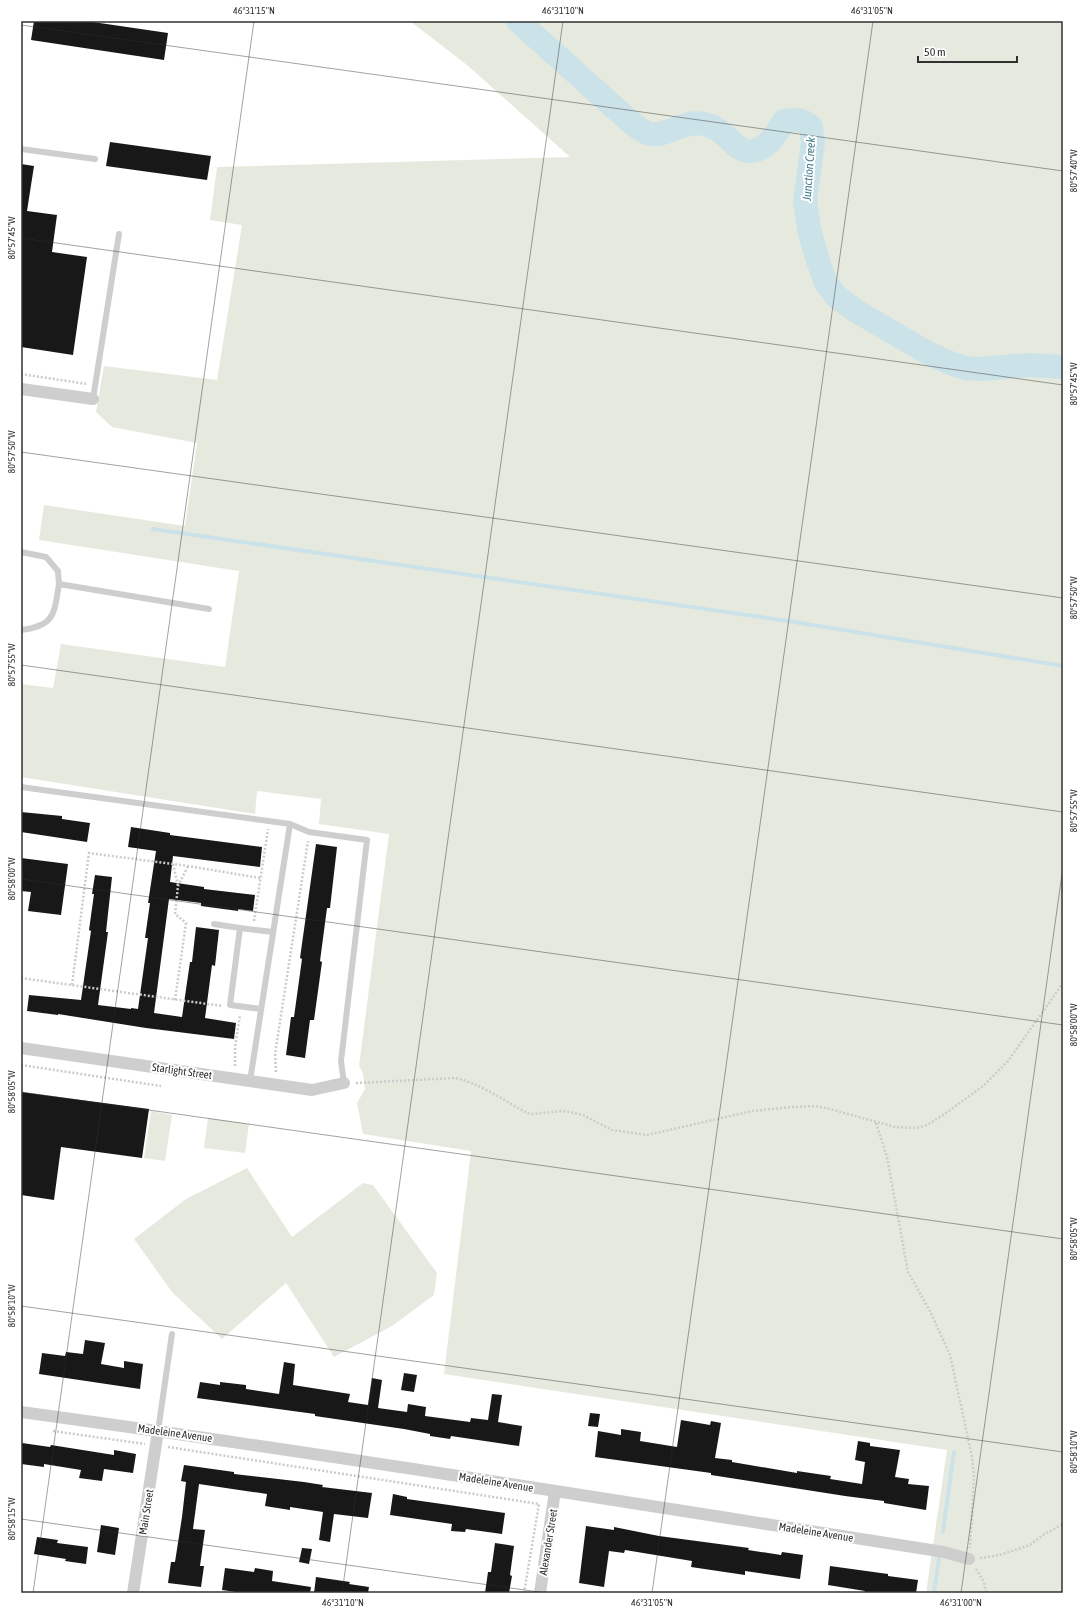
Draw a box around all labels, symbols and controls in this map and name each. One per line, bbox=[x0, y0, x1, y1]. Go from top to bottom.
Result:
text: 46°31'15"N bbox=[233, 5, 275, 16]
text: 46°31'10"N bbox=[542, 5, 584, 16]
text: 46°31'05"N bbox=[851, 5, 893, 16]
scale bar bbox=[918, 38, 1017, 64]
text: 50 m bbox=[924, 45, 946, 59]
water label: Junction Creek bbox=[800, 136, 818, 202]
text: 80°57'40"W bbox=[1068, 149, 1079, 193]
text: 80°57'45"W bbox=[6, 216, 17, 260]
text: 80°57'45"W bbox=[1068, 362, 1079, 406]
text: 80°57'50"W bbox=[6, 430, 17, 474]
text: 80°57'50"W bbox=[1068, 576, 1079, 620]
text: 80°57'55"W bbox=[6, 643, 17, 687]
text: 80°57'55"W bbox=[1068, 789, 1079, 833]
text: 80°58'00"W bbox=[6, 857, 17, 901]
text: 80°58'00"W bbox=[1068, 1003, 1079, 1047]
street label: Starlight Street bbox=[151, 1061, 213, 1081]
text: 80°58'05"W bbox=[6, 1070, 17, 1114]
text: 80°58'05"W bbox=[1068, 1217, 1079, 1261]
text: 80°58'10"W bbox=[6, 1284, 17, 1328]
street label: Madeleine Avenue bbox=[137, 1422, 213, 1444]
text: 80°58'10"W bbox=[1068, 1430, 1079, 1474]
street label: Madeleine Avenue bbox=[458, 1470, 534, 1494]
street label: Main Street bbox=[136, 1488, 156, 1536]
text: 80°58'15"W bbox=[6, 1497, 17, 1541]
street label: Alexander Street bbox=[537, 1508, 559, 1576]
street label: Madeleine Avenue bbox=[778, 1520, 854, 1544]
text: 46°31'10"N bbox=[322, 1597, 364, 1608]
text: 46°31'05"N bbox=[631, 1597, 673, 1608]
text: 46°31'00"N bbox=[940, 1597, 982, 1608]

